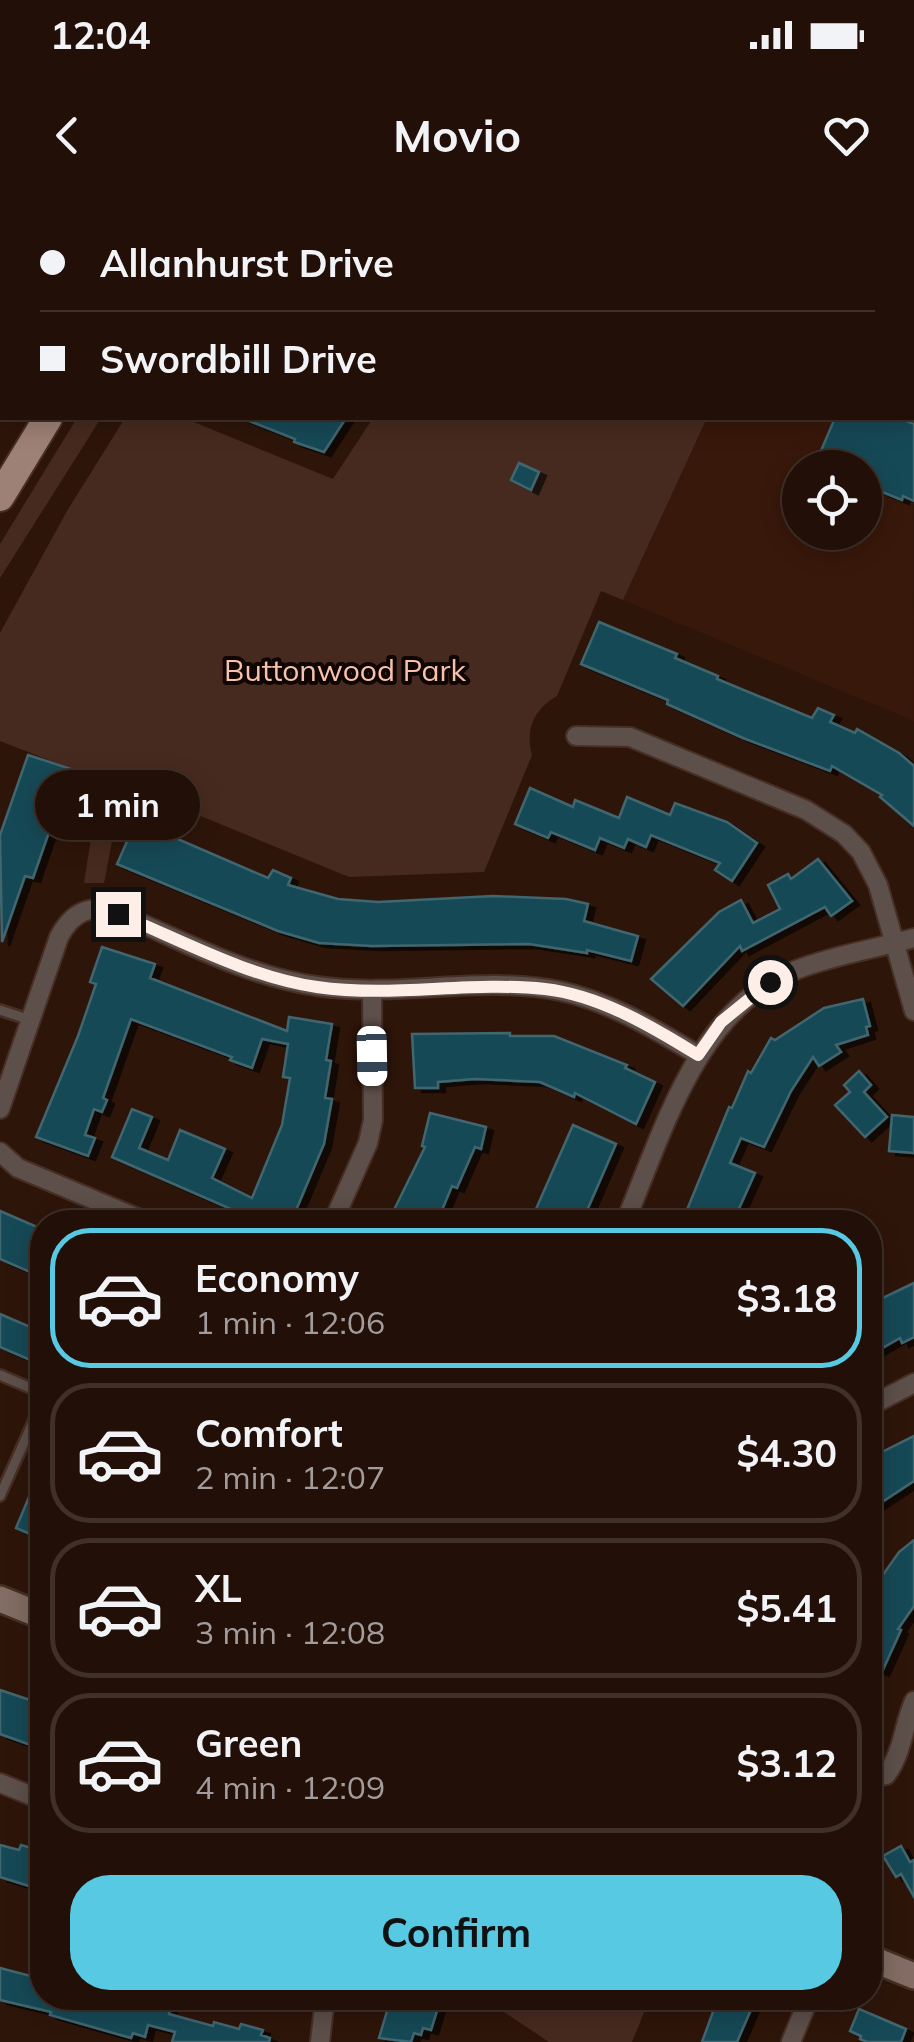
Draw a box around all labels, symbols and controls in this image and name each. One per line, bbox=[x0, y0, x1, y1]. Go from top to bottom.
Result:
text: 12:04 bbox=[50, 11, 151, 59]
text: Movio bbox=[393, 107, 521, 163]
icon: back bbox=[40, 108, 95, 163]
icon: heart bbox=[819, 108, 874, 163]
text: Allanhurst Drive bbox=[100, 239, 394, 287]
text: Swordbill Drive bbox=[100, 335, 377, 383]
map controls bbox=[782, 450, 882, 550]
button: locate bbox=[782, 450, 882, 550]
park label: Buttonwood Park bbox=[224, 651, 466, 689]
callout: 1 min bbox=[36, 769, 200, 839]
text: 1 min bbox=[75, 785, 160, 825]
route end bbox=[96, 892, 141, 937]
route start bbox=[748, 960, 793, 1005]
car bbox=[356, 1026, 388, 1086]
icon: car bbox=[75, 1253, 165, 1343]
text: Economy bbox=[195, 1254, 359, 1302]
text: $3.18 bbox=[736, 1274, 837, 1322]
text: 1 min · 12:06 bbox=[195, 1302, 385, 1342]
icon: car bbox=[75, 1408, 165, 1498]
text: Comfort bbox=[195, 1409, 343, 1457]
text: $4.30 bbox=[736, 1429, 837, 1477]
text: 2 min · 12:07 bbox=[195, 1457, 385, 1497]
icon: car bbox=[75, 1563, 165, 1653]
text: XL bbox=[195, 1564, 242, 1612]
text: $5.41 bbox=[736, 1584, 837, 1632]
text: 3 min · 12:08 bbox=[195, 1612, 385, 1652]
icon: car bbox=[75, 1718, 165, 1808]
text: Green bbox=[195, 1719, 302, 1767]
text: $3.12 bbox=[736, 1739, 837, 1787]
text: 4 min · 12:09 bbox=[195, 1767, 385, 1807]
button: Confirm bbox=[70, 1875, 842, 1990]

